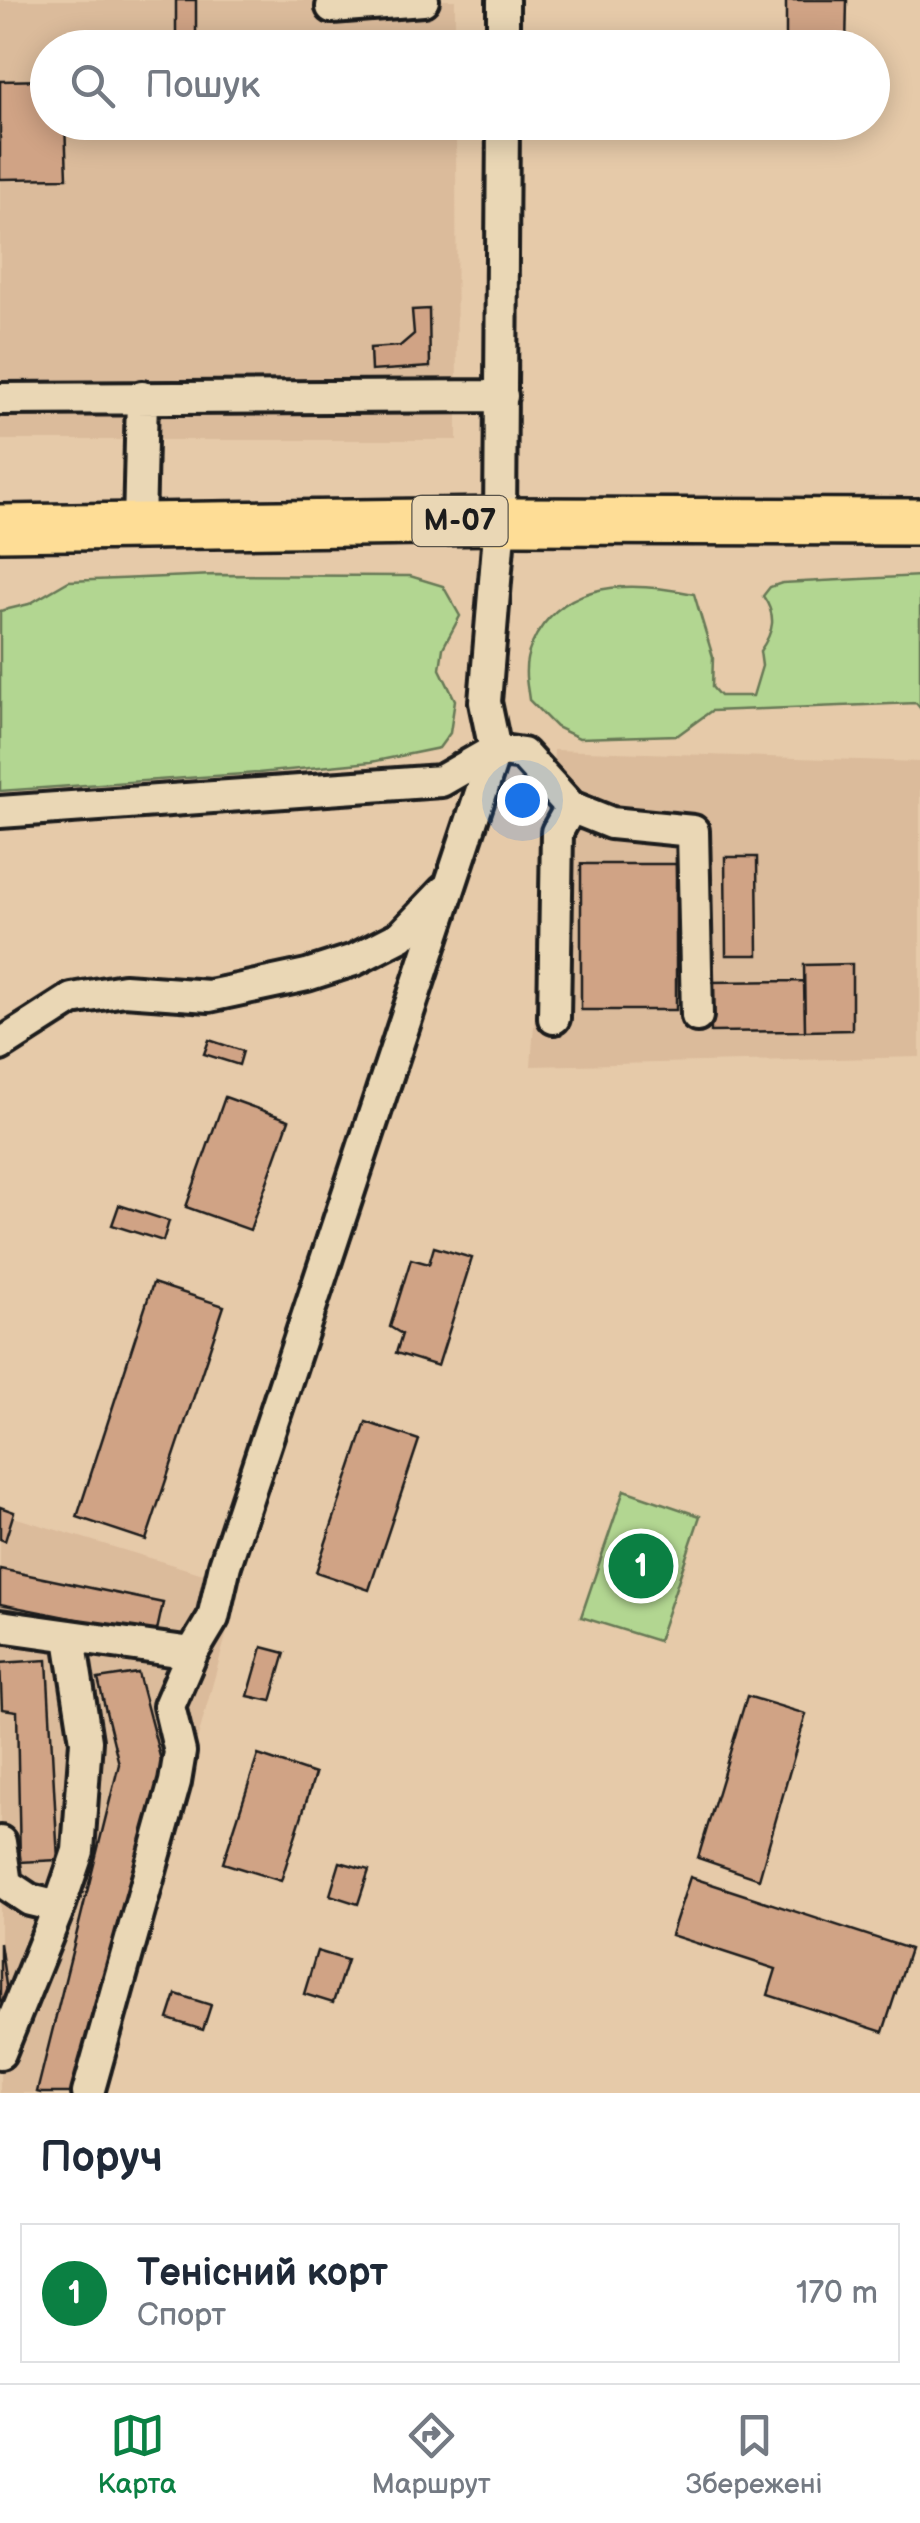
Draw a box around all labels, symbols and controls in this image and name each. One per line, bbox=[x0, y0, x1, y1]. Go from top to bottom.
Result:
search box bbox=[30, 30, 890, 140]
icon: search bbox=[65, 58, 120, 113]
text: Пошук bbox=[145, 63, 260, 108]
road number: М-07 bbox=[412, 496, 508, 546]
your location bbox=[497, 775, 548, 826]
pin: 1 bbox=[608, 1528, 674, 1604]
text: Поруч bbox=[40, 2133, 163, 2184]
text: Тенісний корт bbox=[137, 2251, 388, 2296]
text: 1 bbox=[68, 2274, 81, 2313]
text: 170 m bbox=[796, 2274, 878, 2313]
text: Спорт bbox=[137, 2296, 226, 2335]
tab: Карта bbox=[98, 2408, 176, 2501]
tab: Маршрут bbox=[372, 2408, 491, 2501]
tab: Збережені bbox=[686, 2408, 822, 2501]

